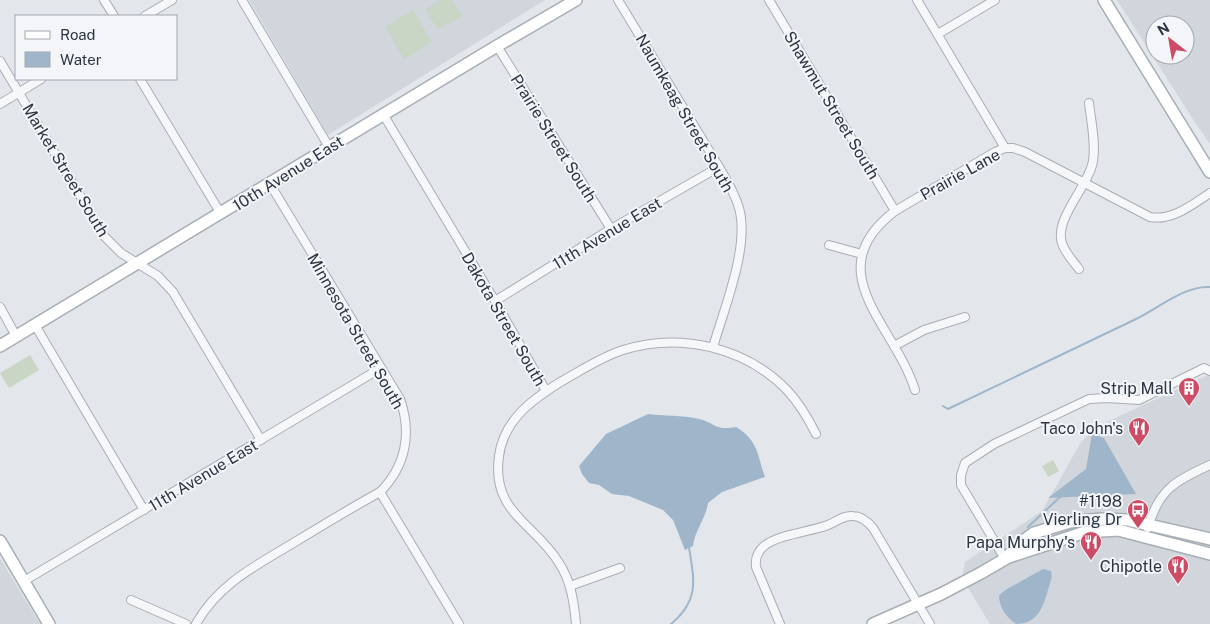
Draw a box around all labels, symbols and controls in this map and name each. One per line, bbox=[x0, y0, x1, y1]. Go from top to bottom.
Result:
legend bbox=[15, 15, 178, 80]
north arrow bbox=[1145, 15, 1195, 65]
text: N bbox=[1154, 19, 1172, 39]
text: Road bbox=[60, 26, 96, 43]
street label: Shawmut Street South bbox=[780, 28, 883, 183]
street label: Naumkeag Street South bbox=[631, 31, 738, 196]
text: Water bbox=[60, 51, 102, 68]
street label: Prairie Street South bbox=[507, 71, 601, 206]
street label: Market Street South bbox=[18, 100, 113, 240]
street label: 10th Avenue East bbox=[229, 132, 347, 215]
street label: Prairie Lane bbox=[917, 145, 1003, 204]
street label: 11th Avenue East bbox=[549, 193, 665, 273]
street label: Dakota Street South bbox=[458, 249, 550, 389]
street label: Minnesota Street South bbox=[303, 250, 408, 412]
building icon: Strip Mall bbox=[1177, 376, 1201, 407]
place label: Strip Mall bbox=[1100, 379, 1173, 398]
restaurant icon: Taco John's bbox=[1127, 416, 1151, 447]
place label: Taco John's bbox=[1040, 419, 1123, 438]
street label: 11th Avenue East bbox=[145, 435, 261, 515]
place label: #1198 Vierling Dr bbox=[1043, 492, 1122, 529]
bus stop icon: #1198 Vierling Dr bbox=[1126, 498, 1150, 529]
restaurant icon: Papa Murphy's bbox=[1079, 530, 1103, 561]
place label: Papa Murphy's bbox=[966, 533, 1075, 552]
restaurant icon: Chipotle bbox=[1166, 554, 1190, 585]
place label: Chipotle bbox=[1100, 557, 1162, 576]

